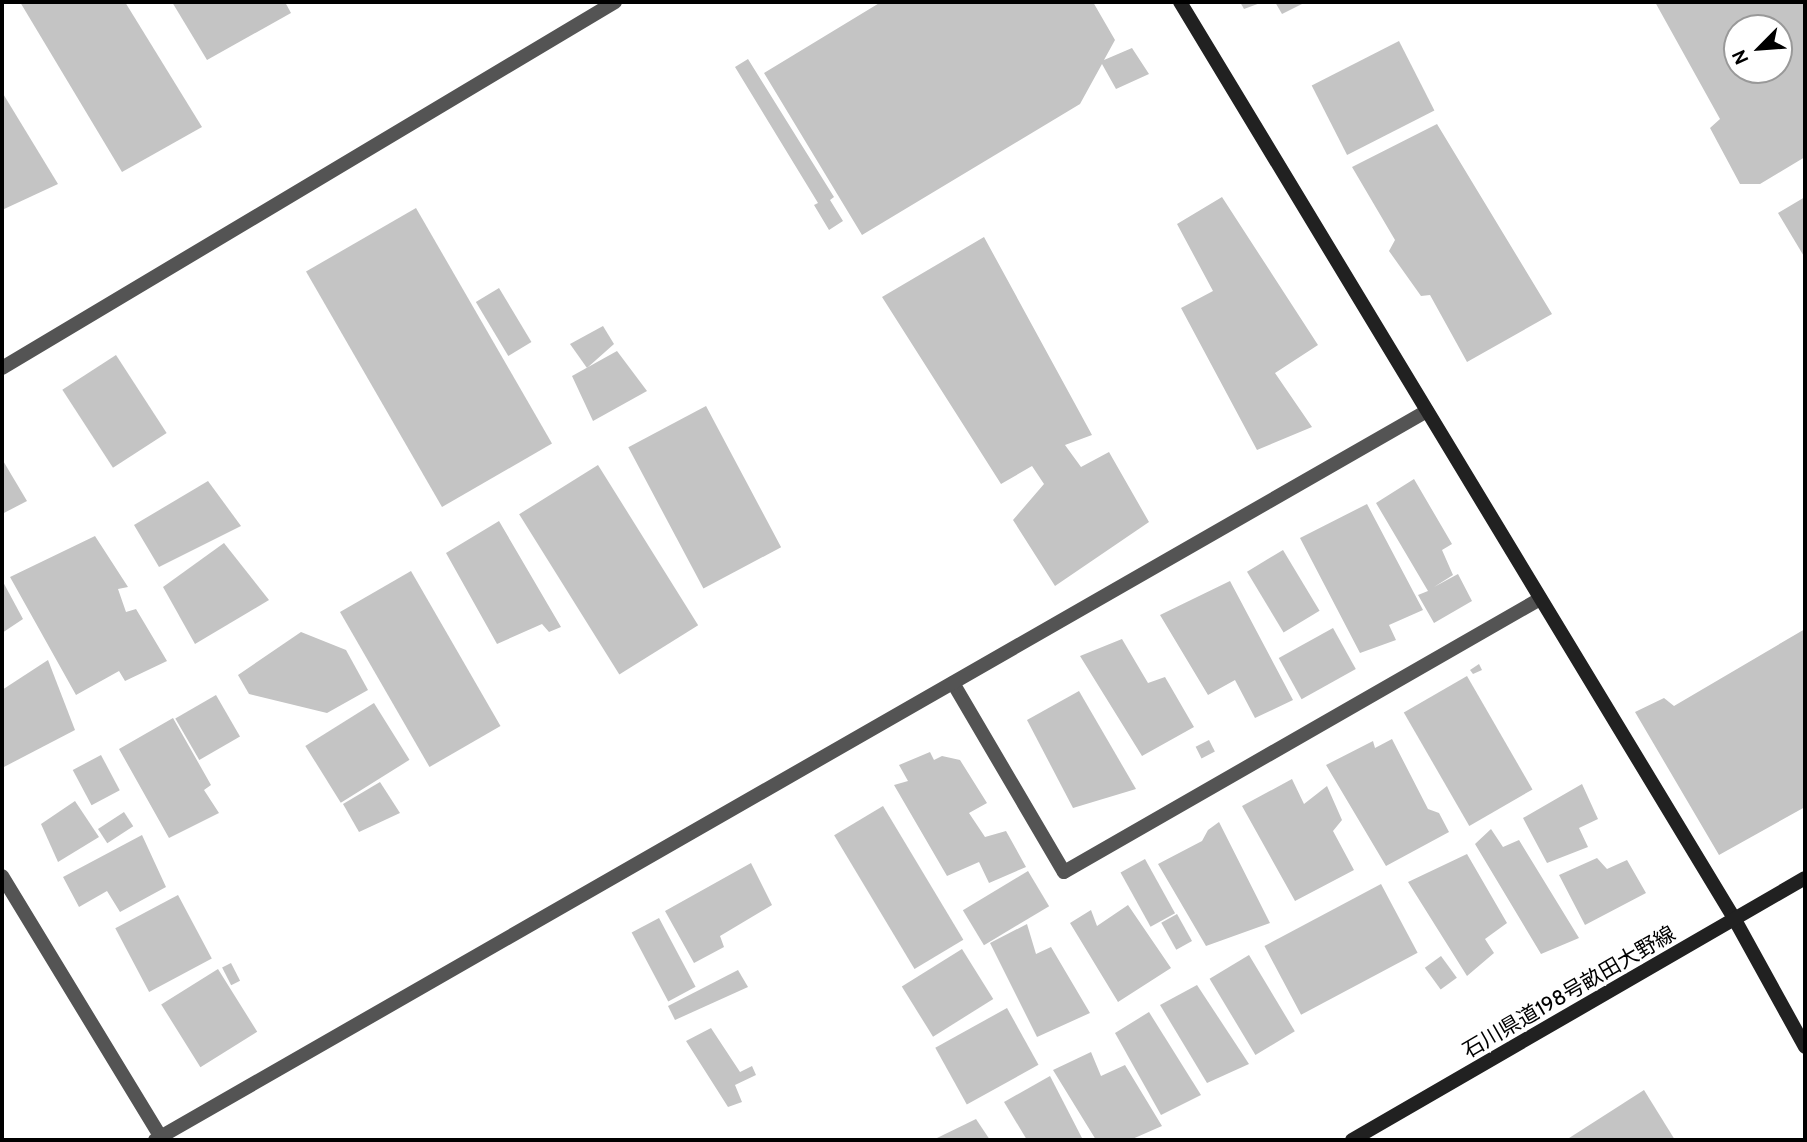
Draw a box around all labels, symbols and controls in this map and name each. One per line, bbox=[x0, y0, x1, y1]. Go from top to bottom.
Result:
north arrow bbox=[1723, 14, 1793, 84]
text: N bbox=[1727, 46, 1754, 68]
street label: 石川県道198号畝田大野線 bbox=[1458, 921, 1680, 1063]

